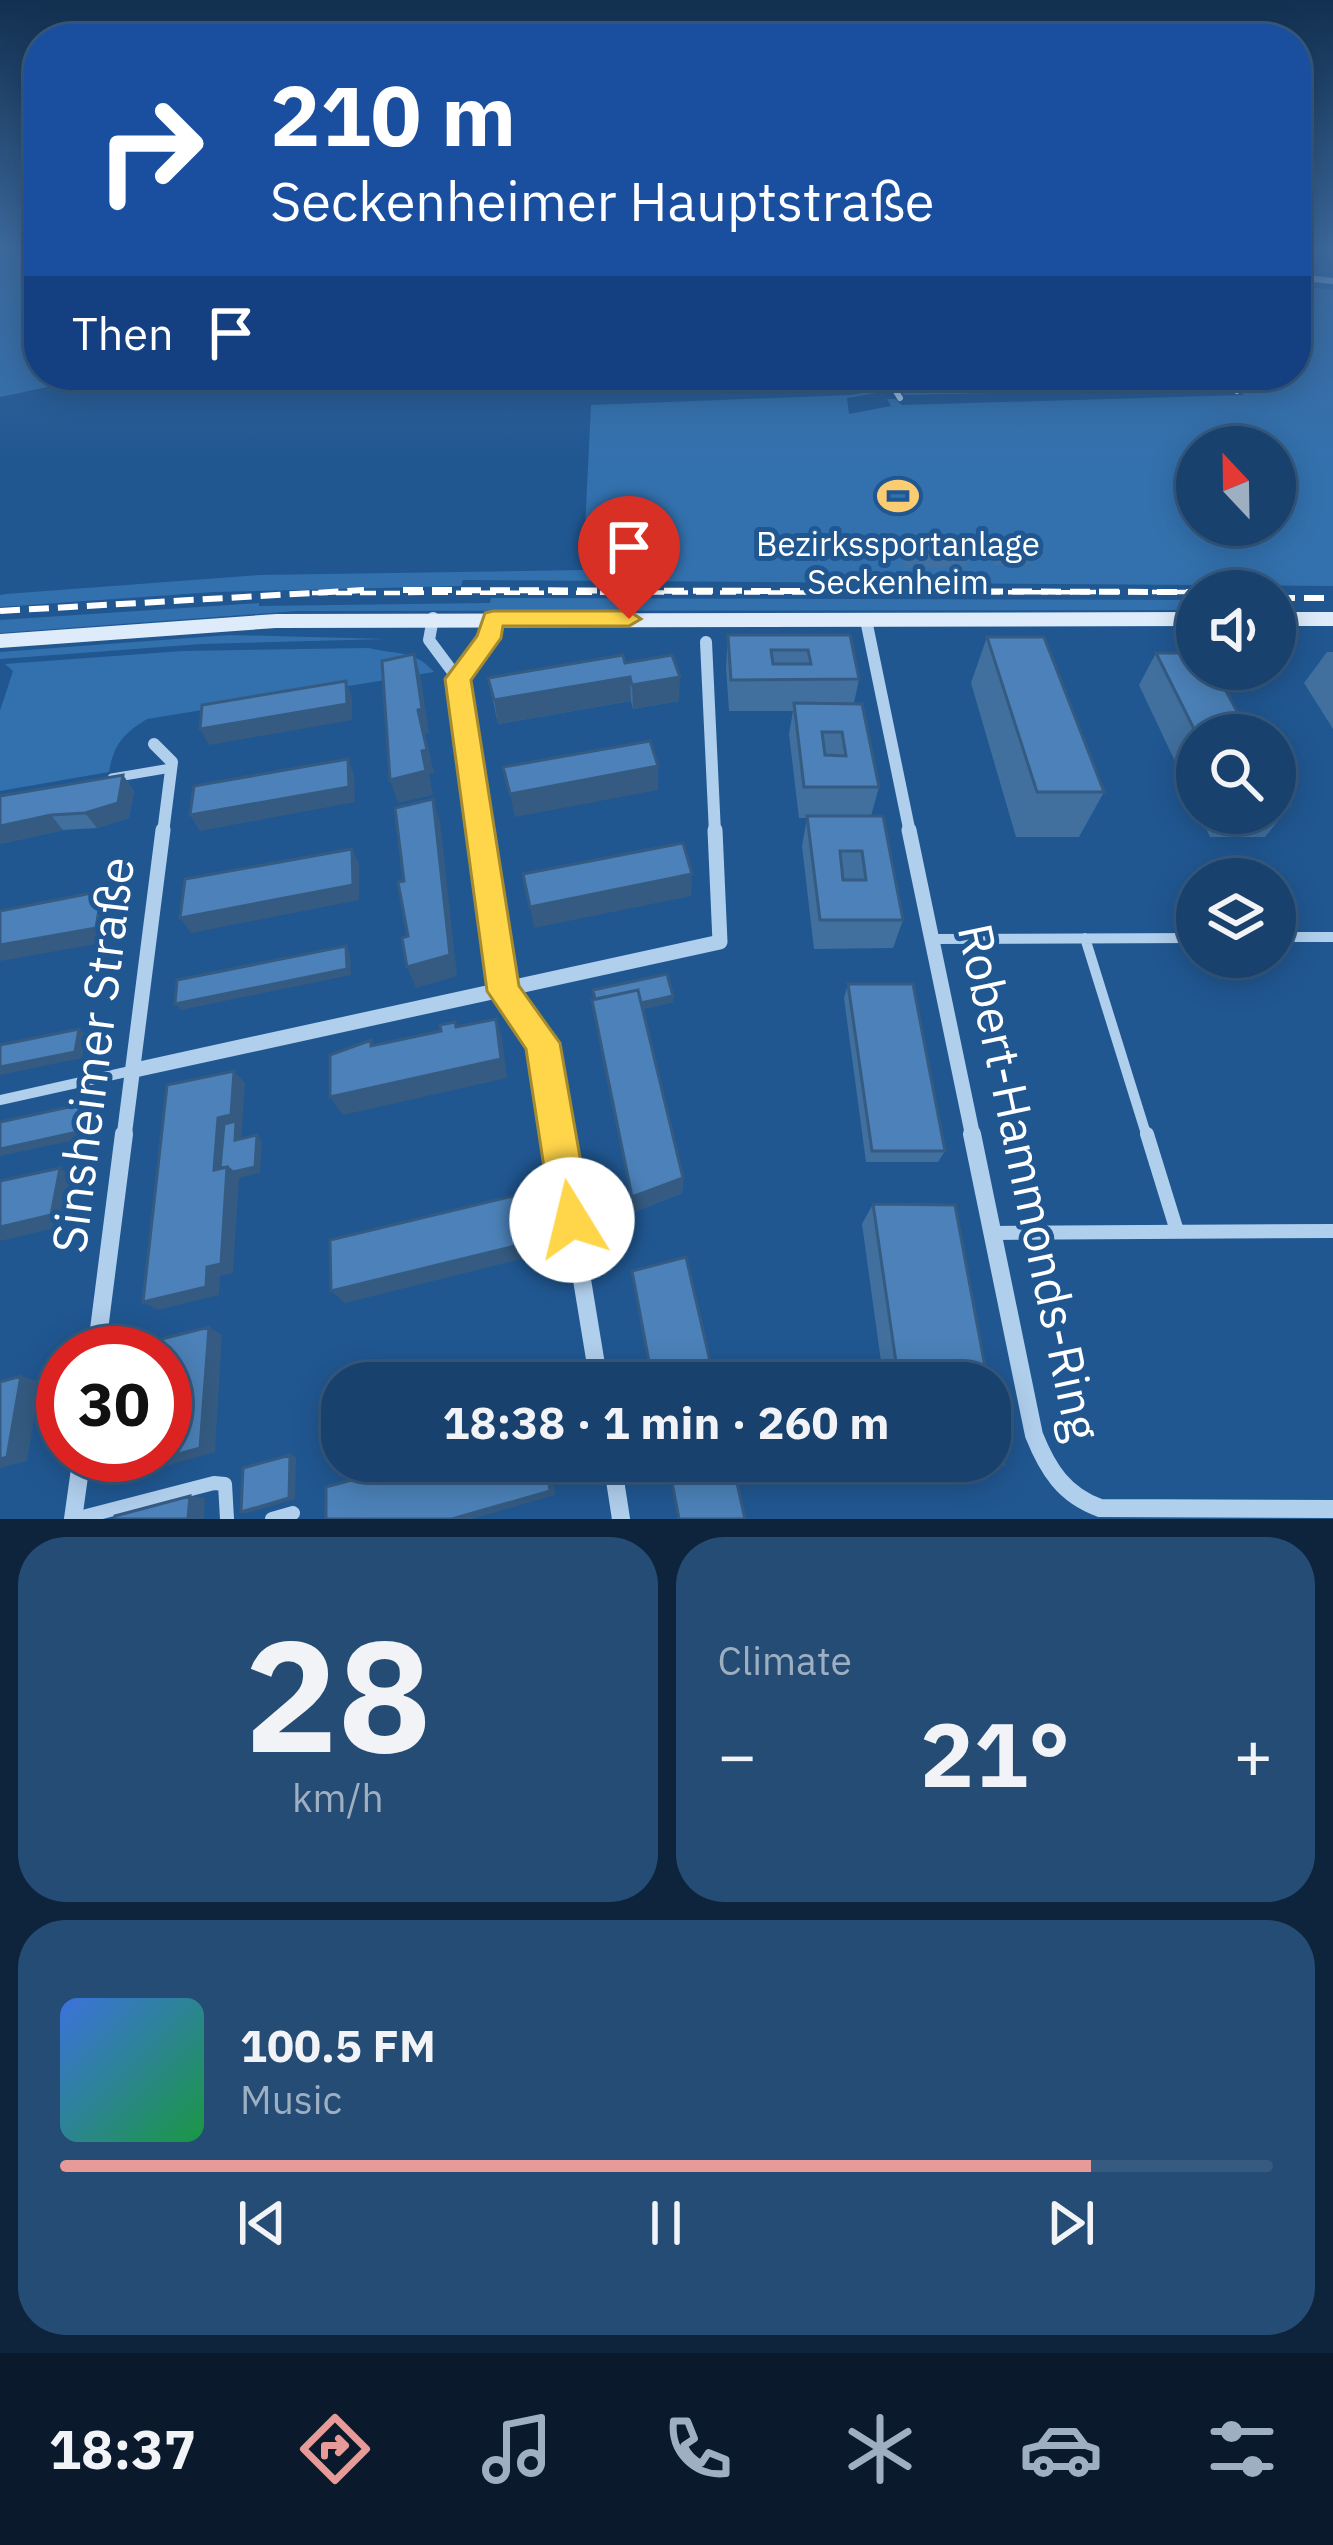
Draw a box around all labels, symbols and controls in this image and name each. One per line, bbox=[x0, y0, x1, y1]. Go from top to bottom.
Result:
text: 210 m bbox=[270, 60, 516, 169]
icon: right bbox=[72, 72, 228, 228]
text: Seckenheimer Hauptstraße bbox=[270, 166, 934, 236]
icon: arrive bbox=[198, 300, 264, 366]
text: Then bbox=[72, 304, 174, 362]
north arrow bbox=[1176, 426, 1296, 546]
map controls bbox=[1176, 426, 1296, 978]
sports icon: Bezirkssportanlage Seckenheim bbox=[875, 473, 921, 519]
pin bbox=[578, 496, 680, 619]
icon: arrive bbox=[596, 514, 662, 580]
place label: Bezirkssportanlage Seckenheim bbox=[756, 522, 1040, 603]
button: sound bbox=[1176, 570, 1296, 690]
button: search bbox=[1176, 714, 1296, 834]
street label: Sinsheimer Straße bbox=[37, 853, 147, 1256]
button: layers bbox=[1176, 858, 1296, 978]
street label: Robert-Hammonds-Ring bbox=[945, 918, 1115, 1446]
position arrow bbox=[509, 1157, 635, 1283]
speed limit sign: 30 bbox=[36, 1326, 192, 1482]
text: 18:38 · 1 min · 260 m bbox=[443, 1393, 889, 1451]
text: 28 bbox=[244, 1592, 431, 1795]
text: Climate bbox=[718, 1635, 852, 1686]
text: 21° bbox=[920, 1695, 1070, 1812]
text: − bbox=[718, 1711, 757, 1797]
text: + bbox=[1233, 1711, 1273, 1797]
text: km/h bbox=[292, 1772, 384, 1823]
text: 100.5 FM bbox=[240, 2016, 436, 2074]
text: Music bbox=[240, 2074, 342, 2125]
icon: previous bbox=[229, 2190, 295, 2256]
icon: pause bbox=[633, 2190, 699, 2256]
icon: next bbox=[1038, 2190, 1104, 2256]
icon: directions bbox=[293, 2407, 377, 2491]
icon: music bbox=[475, 2407, 559, 2491]
icon: phone bbox=[656, 2407, 740, 2491]
icon: climate bbox=[838, 2407, 922, 2491]
icon: car bbox=[1019, 2407, 1103, 2491]
icon: filters bbox=[1200, 2407, 1284, 2491]
text: 18:37 bbox=[49, 2414, 196, 2484]

